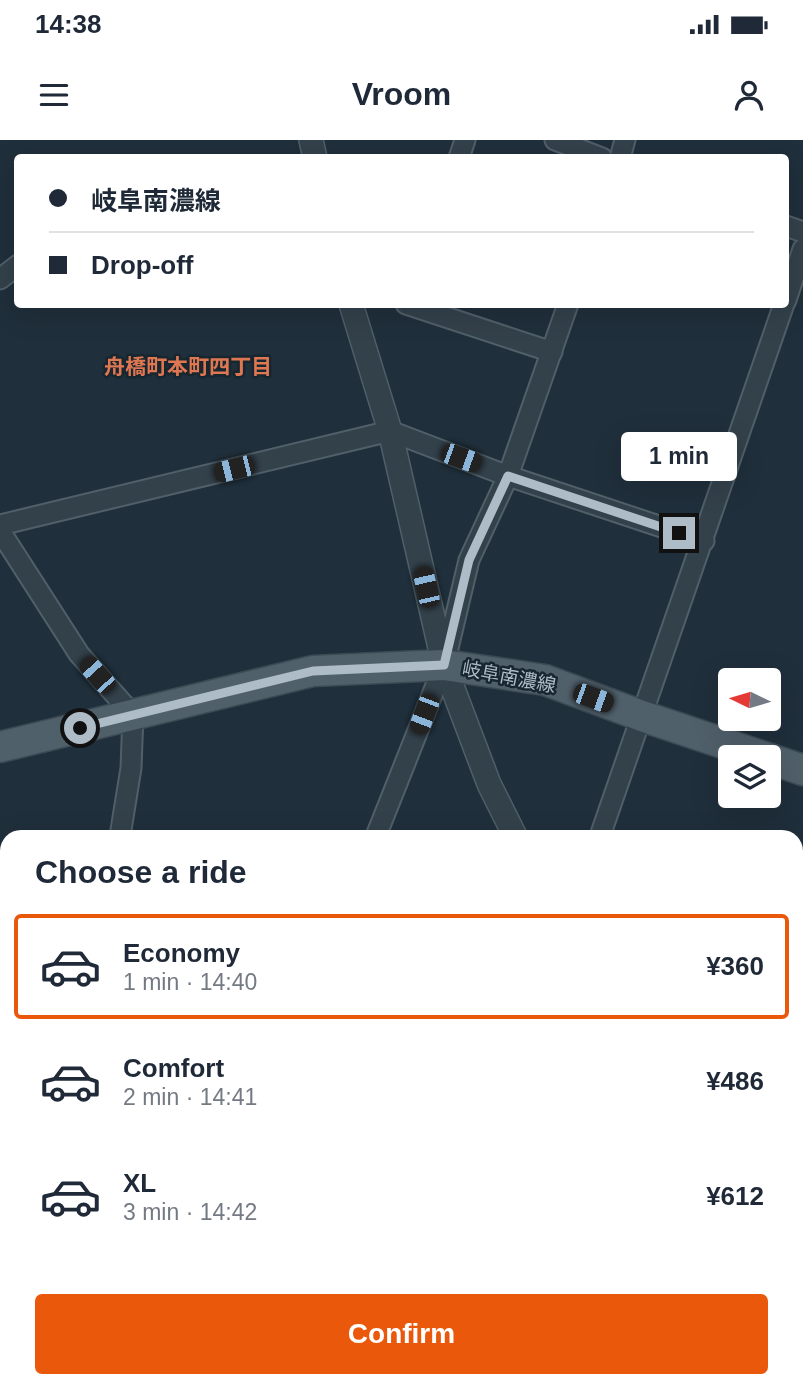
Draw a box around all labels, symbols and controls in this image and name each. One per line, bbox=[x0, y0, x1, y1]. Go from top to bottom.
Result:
text: 14:38 bbox=[35, 9, 102, 39]
icon: menu bbox=[35, 76, 73, 114]
text: Vroom bbox=[352, 76, 451, 112]
icon: person bbox=[730, 76, 768, 114]
text: 岐阜南濃線 bbox=[91, 186, 221, 216]
text: Drop-off bbox=[91, 250, 194, 280]
district label: 舟橋町本町四丁目 bbox=[104, 355, 272, 378]
callout: 1 min bbox=[621, 432, 737, 480]
car bbox=[438, 441, 485, 475]
text: 1 min bbox=[649, 443, 709, 469]
car bbox=[212, 454, 257, 484]
route end bbox=[663, 517, 695, 549]
car bbox=[412, 564, 441, 610]
car bbox=[76, 652, 119, 698]
street label: 岐阜南濃線 bbox=[460, 658, 558, 696]
north arrow bbox=[718, 668, 780, 732]
map controls bbox=[718, 668, 781, 808]
car bbox=[570, 681, 617, 715]
car bbox=[407, 691, 442, 737]
route start bbox=[64, 712, 96, 744]
button: layers bbox=[718, 745, 781, 808]
text: Choose a ride bbox=[35, 854, 247, 890]
icon: car bbox=[39, 935, 102, 998]
text: Economy bbox=[123, 938, 240, 968]
text: ¥360 bbox=[706, 951, 764, 981]
text: 1 min · 14:40 bbox=[123, 969, 257, 995]
icon: car bbox=[39, 1050, 102, 1113]
text: Comfort bbox=[123, 1053, 224, 1083]
text: ¥486 bbox=[706, 1066, 764, 1096]
text: 2 min · 14:41 bbox=[123, 1084, 257, 1110]
icon: car bbox=[39, 1165, 102, 1228]
text: XL bbox=[123, 1168, 156, 1198]
text: ¥612 bbox=[706, 1181, 764, 1211]
text: 3 min · 14:42 bbox=[123, 1199, 257, 1225]
button: Confirm bbox=[35, 1294, 768, 1374]

